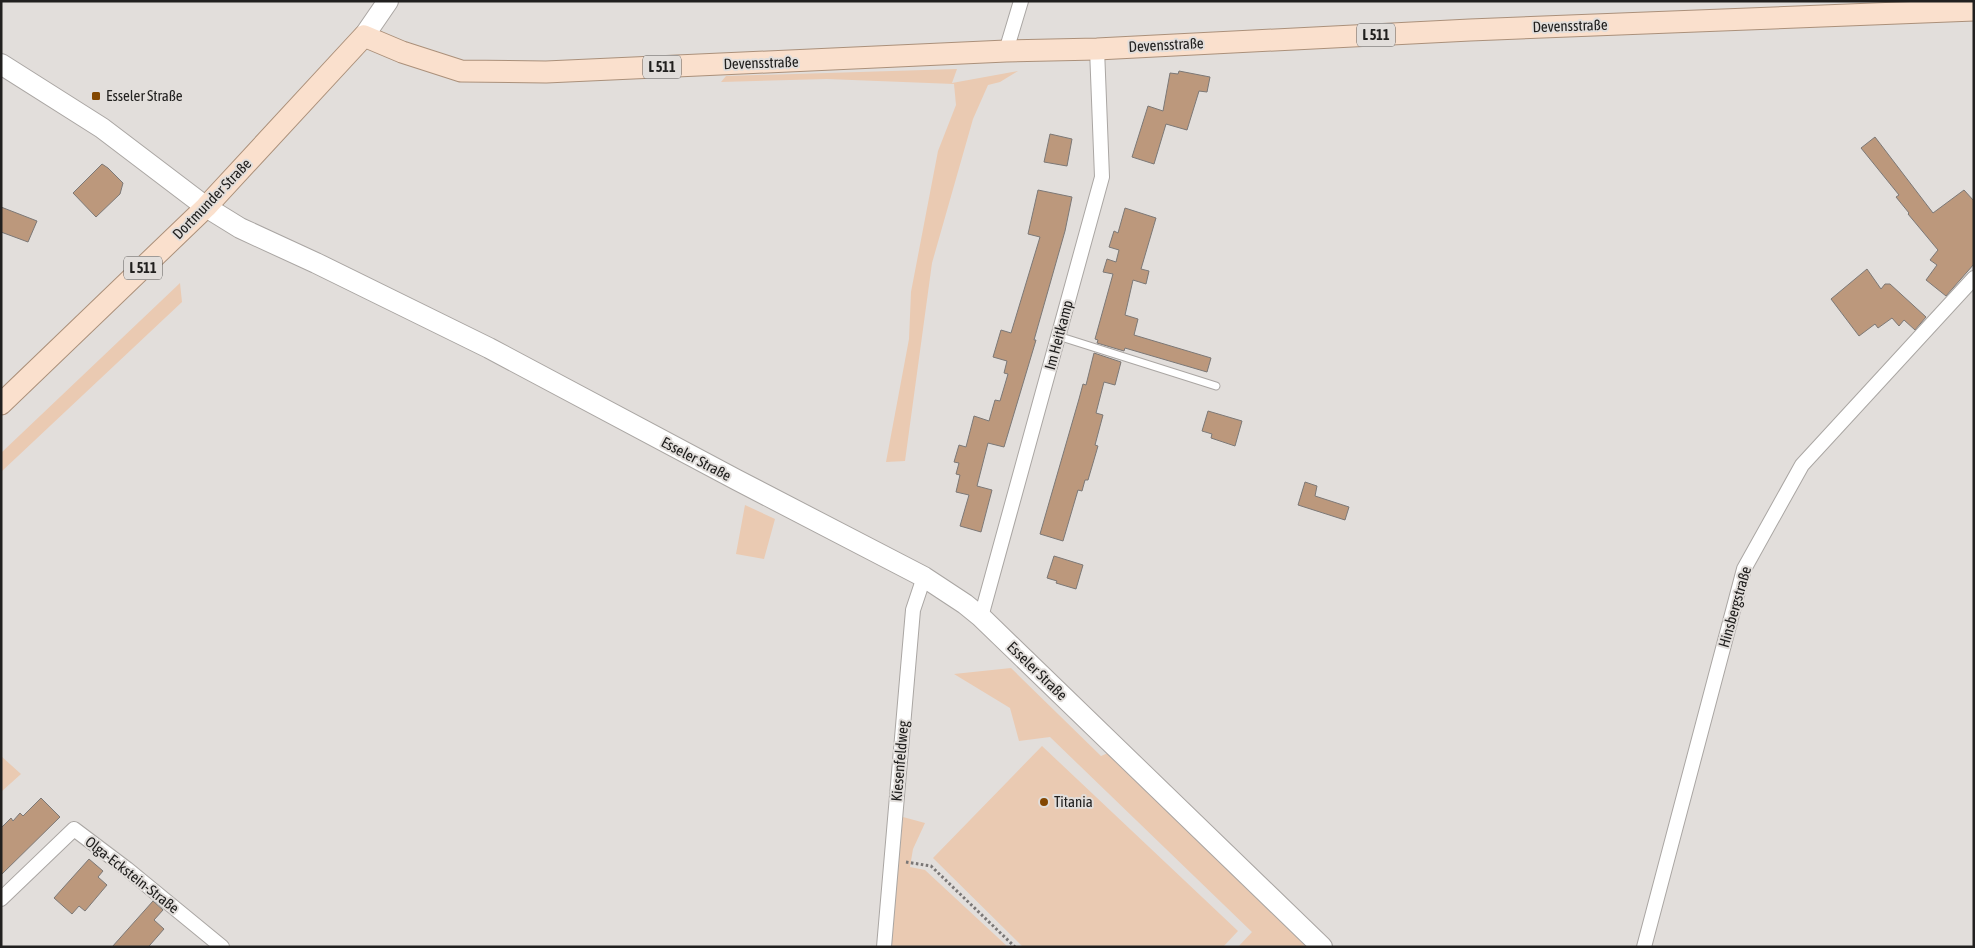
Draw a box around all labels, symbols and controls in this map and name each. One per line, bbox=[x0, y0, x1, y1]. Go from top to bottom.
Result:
street label: Devensstraße bbox=[1532, 16, 1608, 35]
road number: L 511 bbox=[1357, 24, 1395, 46]
street label: Devensstraße bbox=[1128, 34, 1204, 55]
street label: Devensstraße bbox=[723, 53, 799, 72]
road number: L 511 bbox=[643, 56, 681, 78]
place label: Esseler Straße bbox=[106, 87, 183, 104]
marker: Esseler Straße bbox=[90, 90, 102, 102]
street label: Dortmunder Straße bbox=[169, 155, 254, 242]
road number: L 511 bbox=[124, 256, 162, 280]
street label: Im Heitkamp bbox=[1041, 298, 1076, 372]
street label: Esseler Straße bbox=[658, 433, 734, 484]
street label: Hinsbergstraße bbox=[1715, 564, 1754, 649]
street label: Esseler Straße bbox=[1004, 638, 1071, 703]
street label: Kiesenfeldweg bbox=[888, 719, 912, 802]
place label: Titania bbox=[1054, 793, 1093, 810]
marker: Titania bbox=[1038, 796, 1050, 808]
street label: Olga-Eckstein-Straße bbox=[82, 833, 183, 917]

